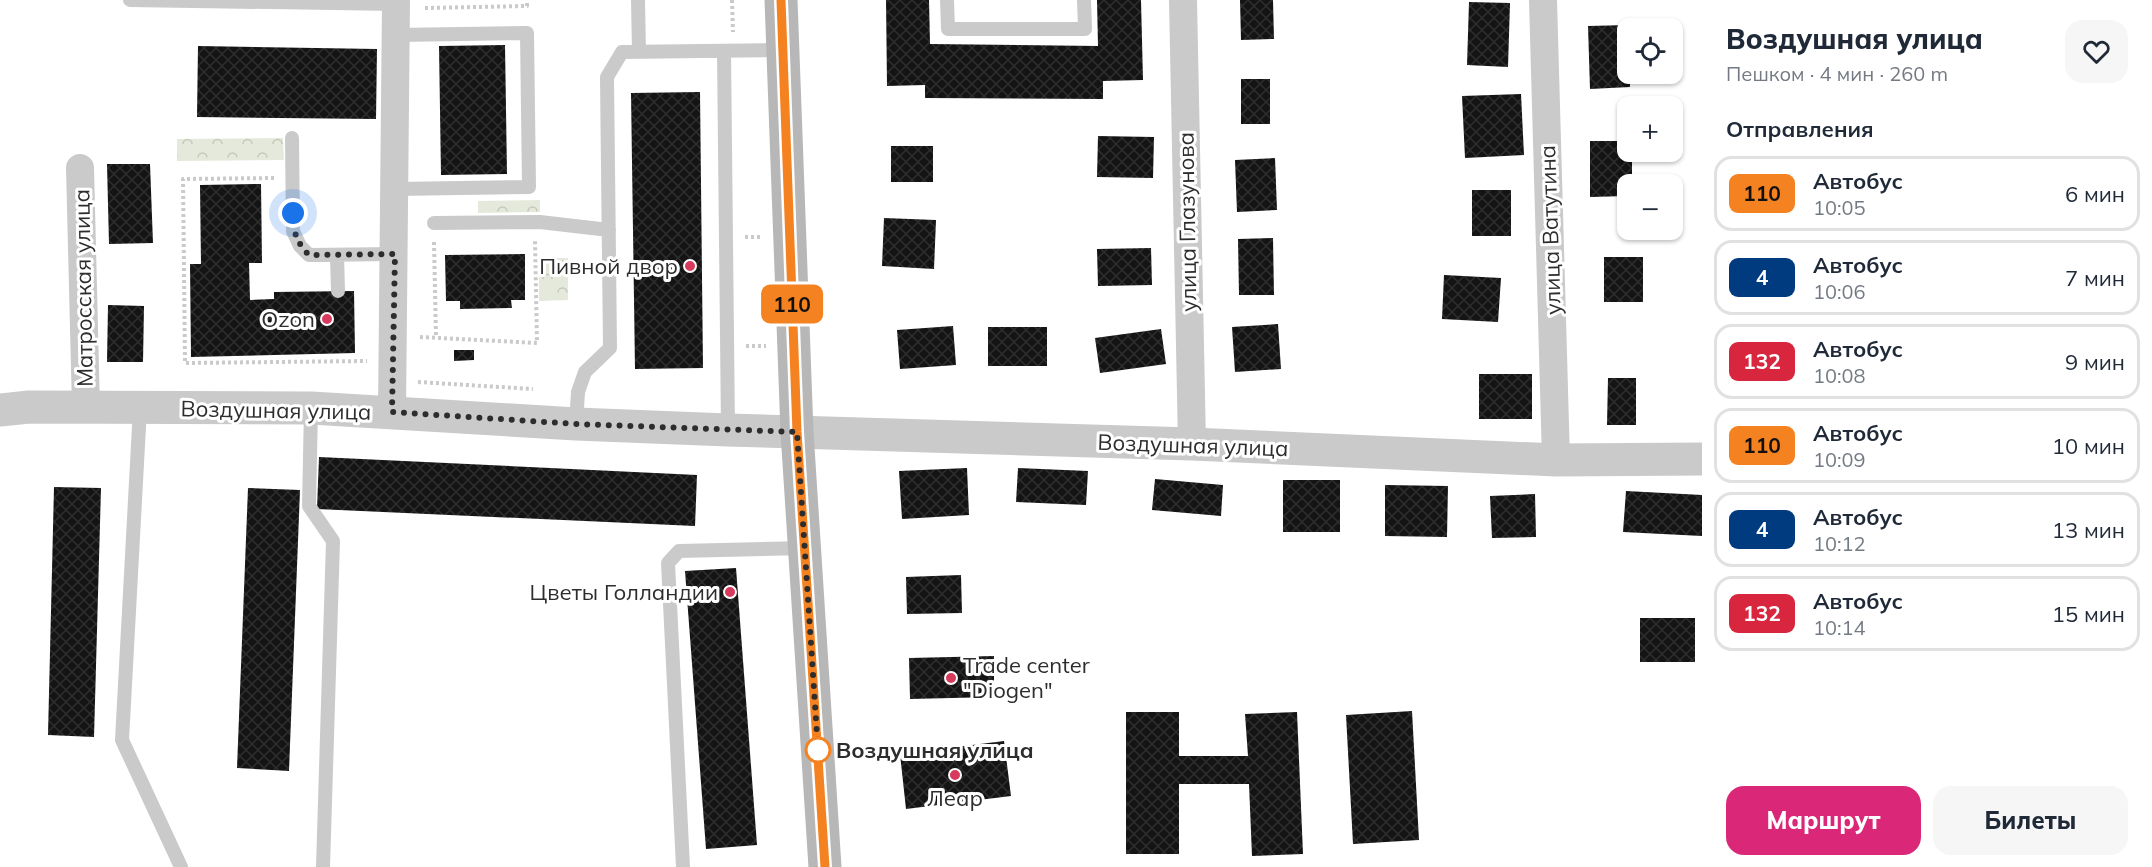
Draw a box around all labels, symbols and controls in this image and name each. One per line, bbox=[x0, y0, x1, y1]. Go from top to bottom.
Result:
map controls bbox=[1617, 18, 1683, 240]
button: locate bbox=[1617, 18, 1683, 84]
button: heart bbox=[2065, 20, 2128, 83]
text: Воздушная улица bbox=[1726, 21, 1983, 56]
text: Пешком · 4 мин · 260 m bbox=[1726, 61, 1948, 86]
button: + bbox=[1617, 96, 1683, 162]
text: Отправления bbox=[1726, 115, 1874, 143]
street label: улица Глазунова bbox=[1171, 132, 1203, 312]
street label: улица Ватутина bbox=[1533, 145, 1567, 315]
text: Автобус bbox=[1813, 167, 1903, 195]
button: − bbox=[1617, 174, 1683, 240]
text: 110 bbox=[1743, 180, 1781, 206]
text: 6 мин bbox=[2065, 180, 2125, 208]
street label: Матросская улица bbox=[67, 189, 99, 387]
text: 10:05 bbox=[1813, 195, 1866, 220]
your location bbox=[278, 198, 308, 228]
text: Автобус bbox=[1813, 251, 1903, 279]
place label: Пивной двор bbox=[539, 252, 678, 280]
marker: Пивной двор bbox=[683, 259, 697, 273]
text: 4 bbox=[1756, 264, 1768, 290]
text: 7 мин bbox=[2065, 264, 2125, 292]
text: 10:06 bbox=[1813, 279, 1866, 304]
line badge: 110 bbox=[758, 284, 826, 324]
text: 110 bbox=[773, 291, 811, 317]
place label: Ozon bbox=[261, 305, 315, 333]
marker: Ozon bbox=[320, 312, 334, 326]
text: Автобус bbox=[1813, 335, 1903, 363]
text: 132 bbox=[1743, 348, 1781, 374]
text: 9 мин bbox=[2065, 348, 2125, 376]
text: 10:08 bbox=[1813, 363, 1866, 388]
street label: Воздушная улица bbox=[180, 394, 372, 426]
text: Автобус bbox=[1813, 419, 1903, 447]
street label: Воздушная улица bbox=[1097, 428, 1289, 462]
text: 110 bbox=[1743, 432, 1781, 458]
text: 10 мин bbox=[2052, 432, 2125, 460]
text: 10:09 bbox=[1813, 447, 1866, 472]
text: Автобус bbox=[1813, 503, 1903, 531]
text: 4 bbox=[1756, 516, 1768, 542]
text: 13 мин bbox=[2052, 516, 2125, 544]
text: 10:12 bbox=[1813, 531, 1866, 556]
place label: Цветы Голландии bbox=[530, 578, 718, 606]
marker: Цветы Голландии bbox=[723, 585, 737, 599]
text: Автобус bbox=[1813, 587, 1903, 615]
text: 132 bbox=[1743, 600, 1781, 626]
text: 15 мин bbox=[2052, 600, 2125, 628]
text: 10:14 bbox=[1813, 615, 1866, 640]
place label: Trade center "Diogen" bbox=[963, 651, 1090, 704]
marker: Trade center "Diogen" bbox=[944, 671, 958, 685]
place label: Воздушная улица bbox=[836, 736, 1034, 764]
marker: Воздушная улица bbox=[805, 737, 831, 763]
marker: Леар bbox=[948, 768, 962, 782]
place label: Леар bbox=[927, 784, 983, 812]
button: Маршрут bbox=[1726, 786, 1921, 855]
button: Билеты bbox=[1933, 786, 2128, 855]

